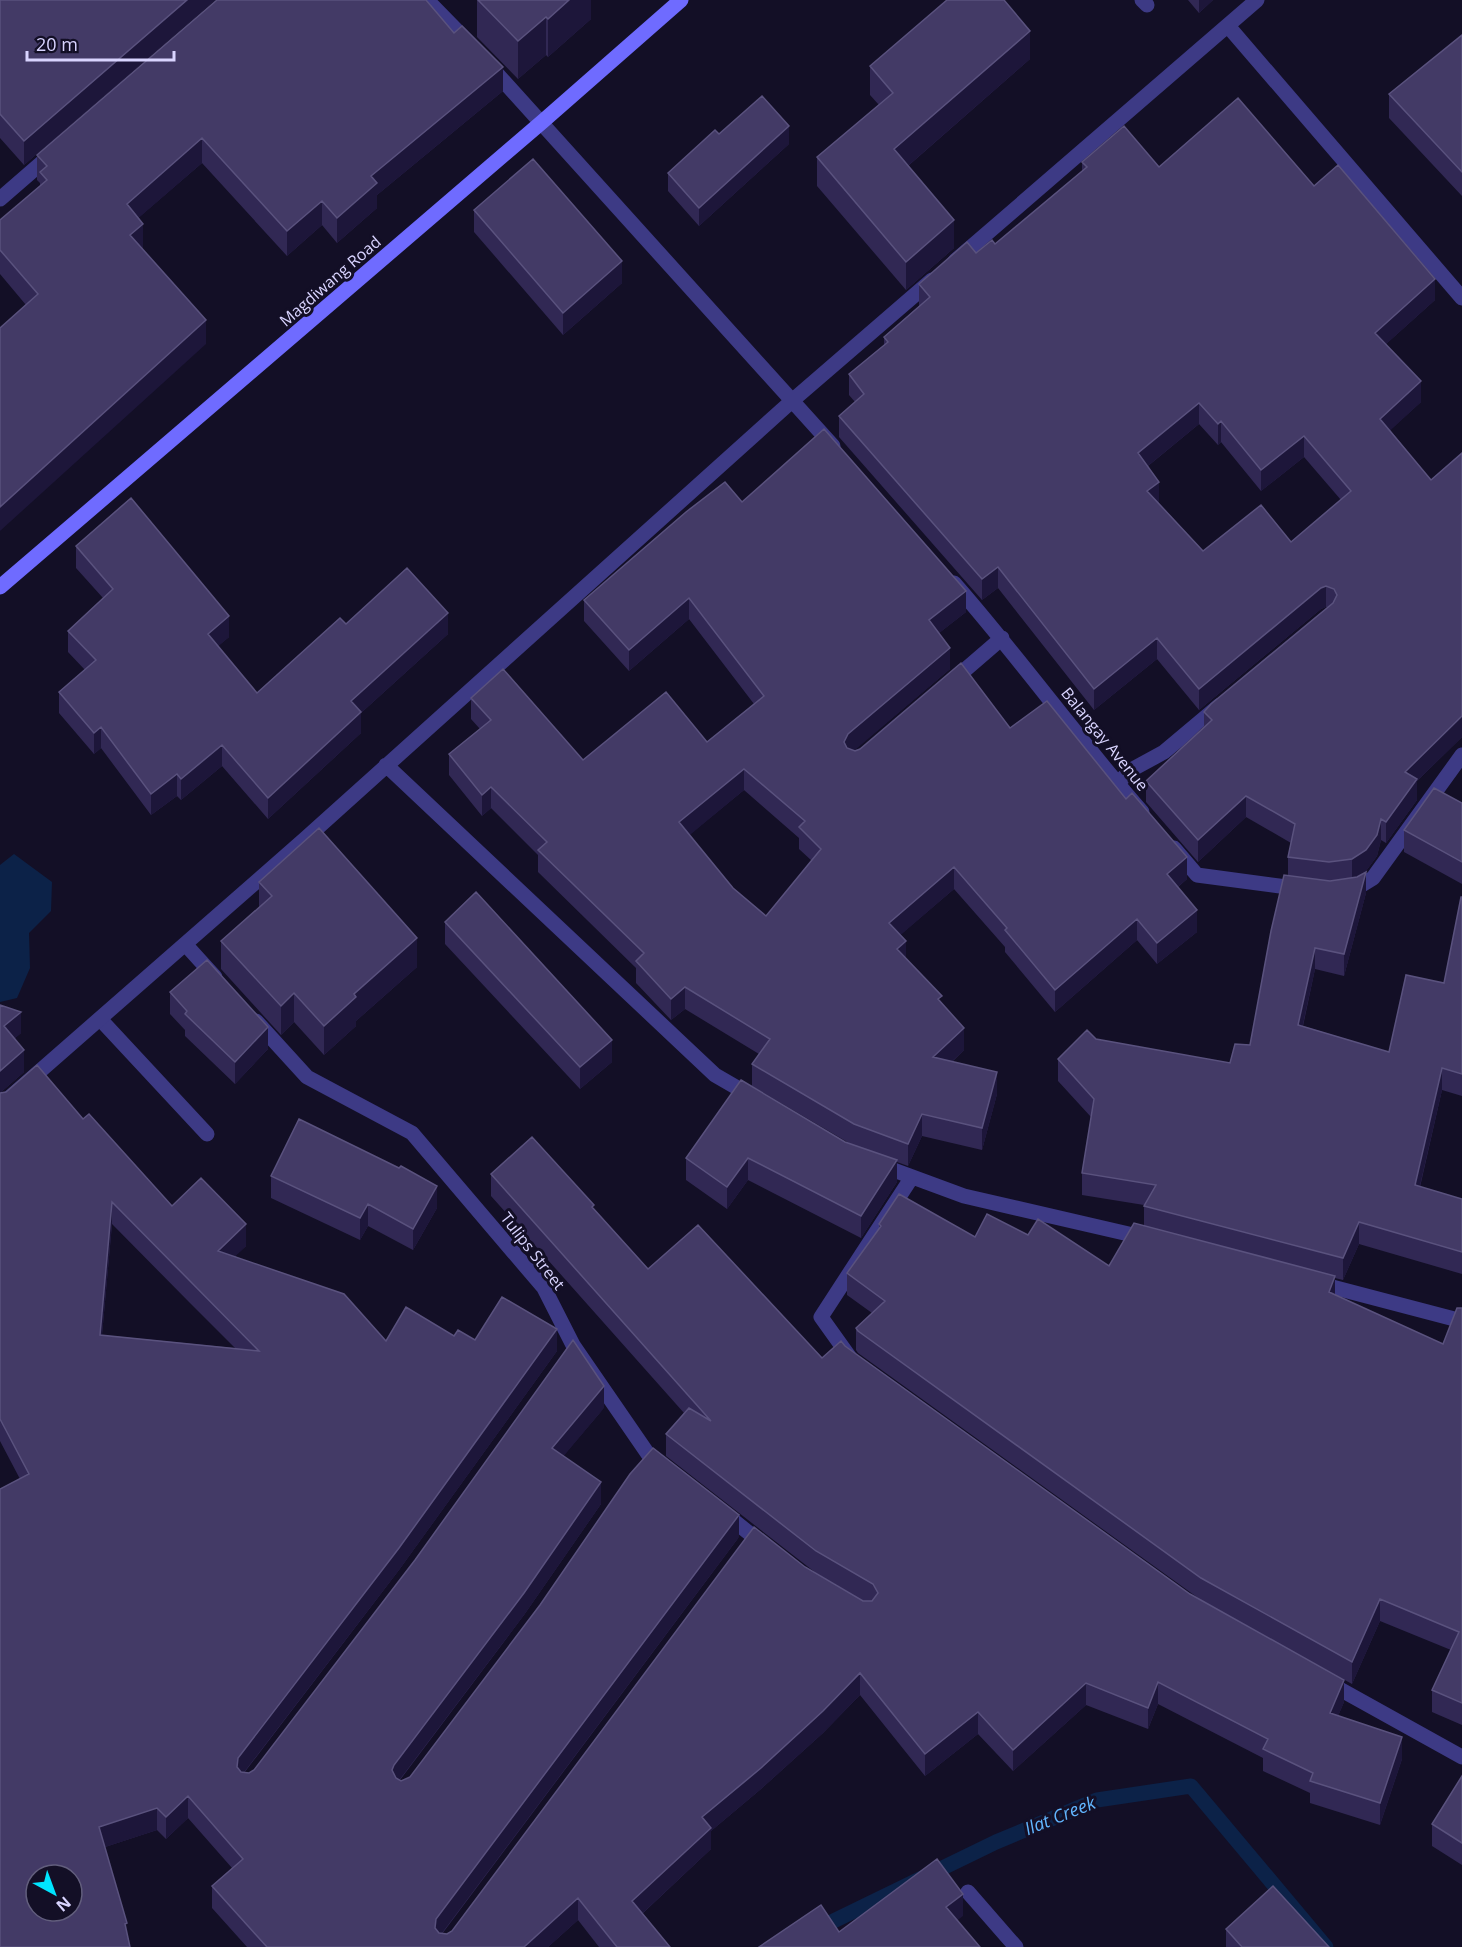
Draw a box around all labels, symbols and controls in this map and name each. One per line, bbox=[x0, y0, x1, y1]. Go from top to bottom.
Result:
scale bar bbox=[27, 24, 174, 62]
text: 20 m bbox=[36, 32, 78, 56]
street label: Magdiwang Road bbox=[275, 231, 385, 331]
street label: Balangay Avenue bbox=[1056, 683, 1154, 795]
street label: Tulips Street bbox=[496, 1208, 570, 1295]
water label: Ilat Creek bbox=[1021, 1790, 1100, 1840]
north arrow bbox=[24, 1863, 84, 1923]
text: N bbox=[52, 1892, 76, 1917]

